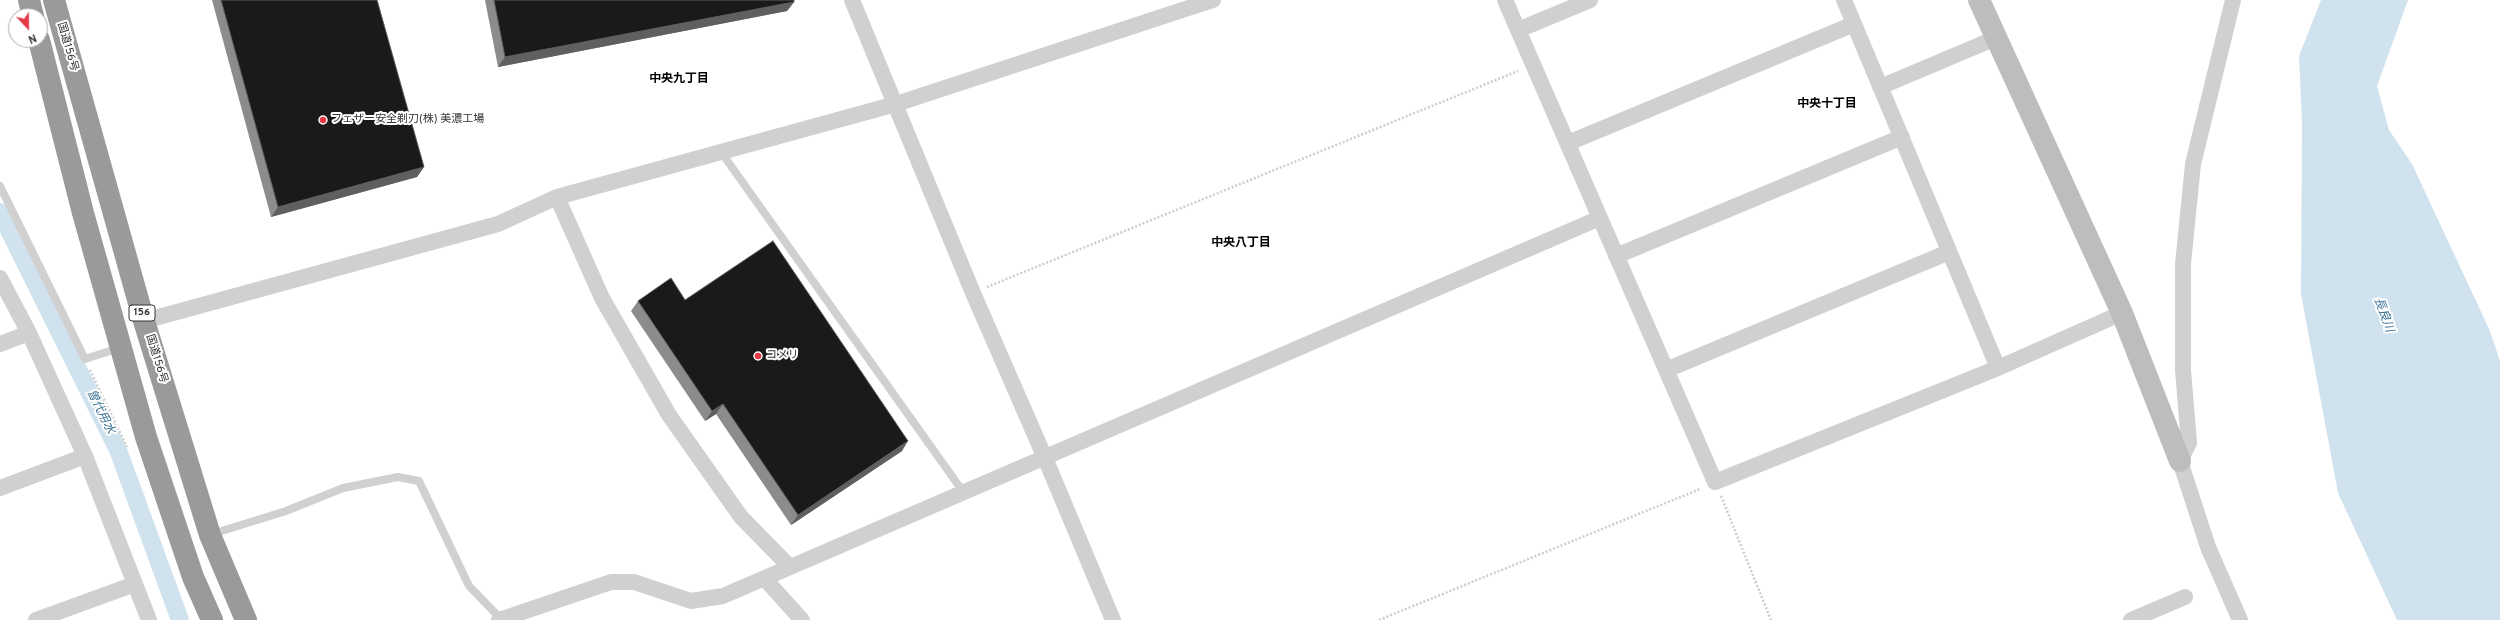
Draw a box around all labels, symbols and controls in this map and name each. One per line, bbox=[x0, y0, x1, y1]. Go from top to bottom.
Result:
north arrow bbox=[8, 8, 48, 48]
street label: 国道156号 bbox=[54, 21, 80, 73]
text: N bbox=[26, 30, 38, 46]
district label: 中央九丁目 bbox=[649, 73, 709, 87]
district label: 中央十丁目 bbox=[1797, 98, 1857, 112]
place label: フェザー安全剃刀(株) 美濃工場 bbox=[331, 113, 484, 127]
marker: フェザー安全剃刀(株) 美濃工場 bbox=[318, 115, 328, 125]
district label: 中央八丁目 bbox=[1211, 237, 1271, 251]
water label: 長良川 bbox=[2370, 296, 2396, 334]
road number: 156 bbox=[129, 305, 155, 321]
street label: 国道156号 bbox=[142, 333, 170, 385]
place label: コメリ bbox=[766, 349, 799, 363]
marker: コメリ bbox=[753, 351, 763, 361]
water label: 曽代用水 bbox=[83, 387, 117, 437]

